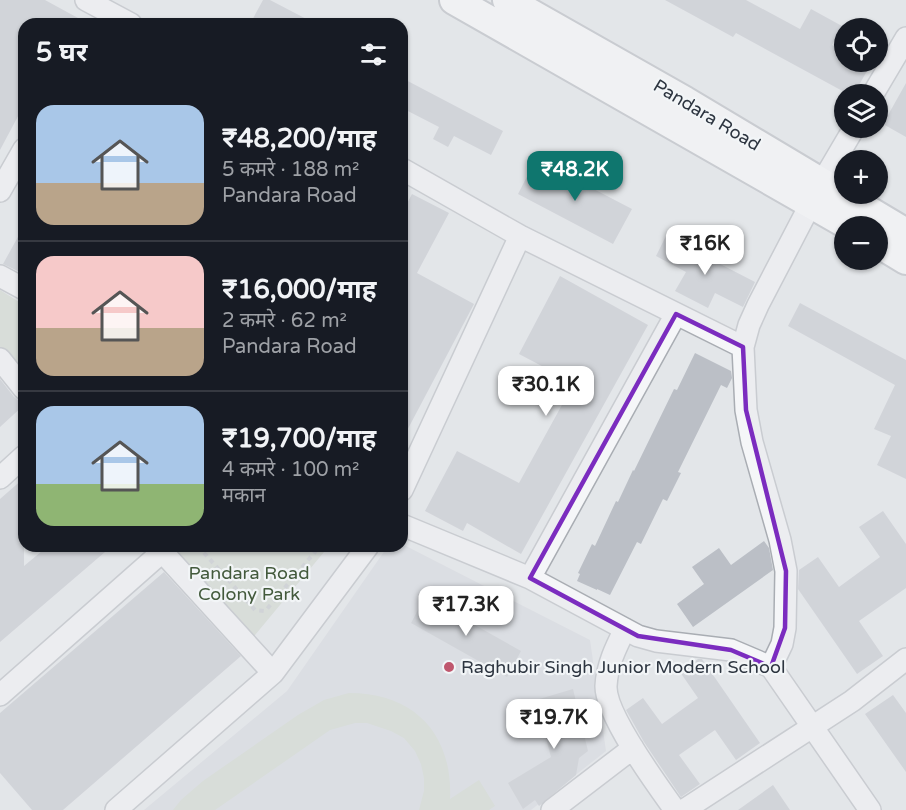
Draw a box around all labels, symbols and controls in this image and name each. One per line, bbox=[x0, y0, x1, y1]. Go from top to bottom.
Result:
map controls bbox=[834, 18, 888, 270]
button: locate bbox=[834, 18, 888, 72]
text: 5 घर bbox=[36, 37, 87, 68]
icon: filters bbox=[357, 38, 390, 71]
street label: Pandara Road bbox=[649, 74, 765, 156]
button: layers bbox=[834, 84, 888, 138]
text: ₹48,200/माह bbox=[222, 123, 376, 154]
icon: home bbox=[84, 129, 156, 201]
button: + bbox=[834, 150, 888, 204]
pin: ₹48.2K bbox=[526, 151, 624, 202]
text: 5 कमरे · 188 m² bbox=[222, 158, 360, 182]
text: ₹48.2K bbox=[541, 158, 609, 182]
text: Pandara Road bbox=[222, 184, 357, 208]
button: − bbox=[834, 216, 888, 270]
pin: ₹16K bbox=[669, 225, 741, 276]
text: ₹16K bbox=[680, 232, 730, 256]
text: ₹16,000/माह bbox=[222, 274, 376, 305]
icon: home bbox=[84, 280, 156, 352]
text: 2 कमरे · 62 m² bbox=[222, 309, 347, 333]
text: Pandara Road bbox=[222, 335, 357, 359]
pin: ₹30.1K bbox=[497, 366, 595, 417]
text: ₹30.1K bbox=[512, 373, 580, 397]
text: ₹19,700/माह bbox=[222, 423, 376, 454]
icon: home bbox=[84, 430, 156, 502]
text: 4 कमरे · 100 m² bbox=[222, 458, 360, 482]
text: मकान bbox=[222, 484, 266, 508]
park label: Pandara Road Colony Park bbox=[188, 562, 310, 605]
pin: ₹17.3K bbox=[417, 586, 515, 637]
text: ₹17.3K bbox=[433, 593, 499, 617]
place label: Raghubir Singh Junior Modern School bbox=[461, 656, 785, 678]
marker: Raghubir Singh Junior Modern School bbox=[442, 660, 456, 674]
pin: ₹19.7K bbox=[505, 699, 603, 750]
text: ₹19.7K bbox=[520, 706, 588, 730]

